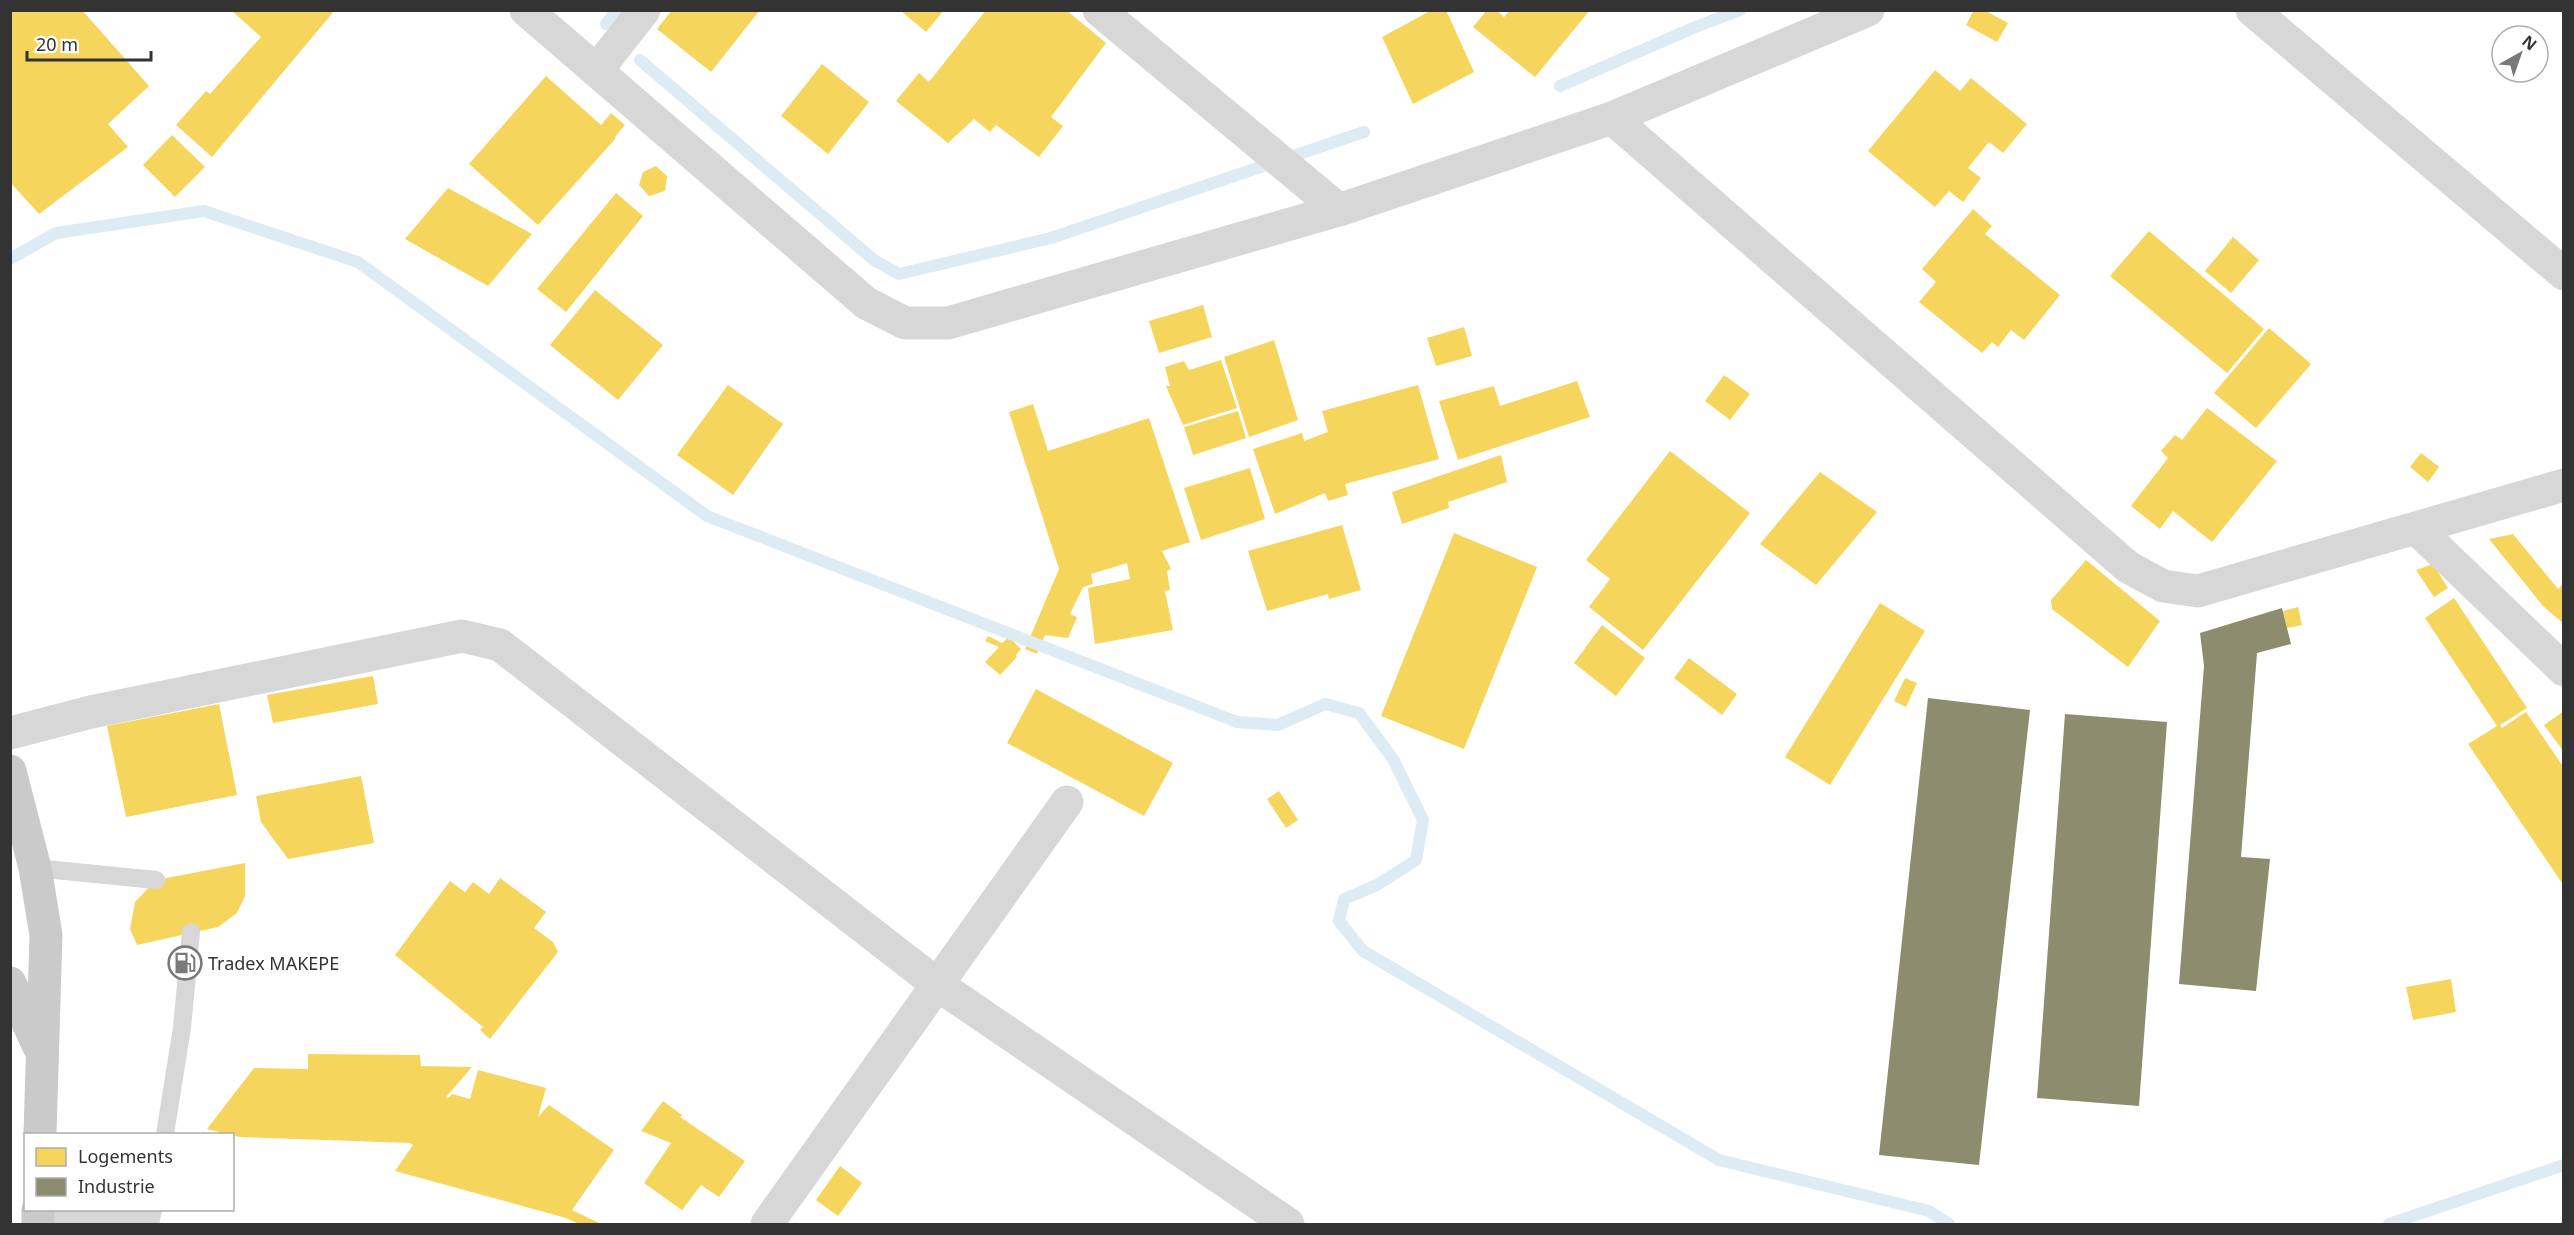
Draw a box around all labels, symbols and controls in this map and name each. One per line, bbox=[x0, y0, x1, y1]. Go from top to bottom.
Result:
scale bar bbox=[27, 24, 152, 62]
north arrow bbox=[2490, 24, 2550, 84]
text: N bbox=[2518, 30, 2542, 55]
text: 20 m bbox=[36, 32, 78, 56]
fuel station icon: Tradex MAKEPE bbox=[167, 945, 203, 981]
place label: Tradex MAKEPE bbox=[208, 951, 339, 975]
legend bbox=[24, 1133, 234, 1211]
text: Logements bbox=[78, 1144, 173, 1168]
text: Industrie bbox=[78, 1174, 155, 1198]

